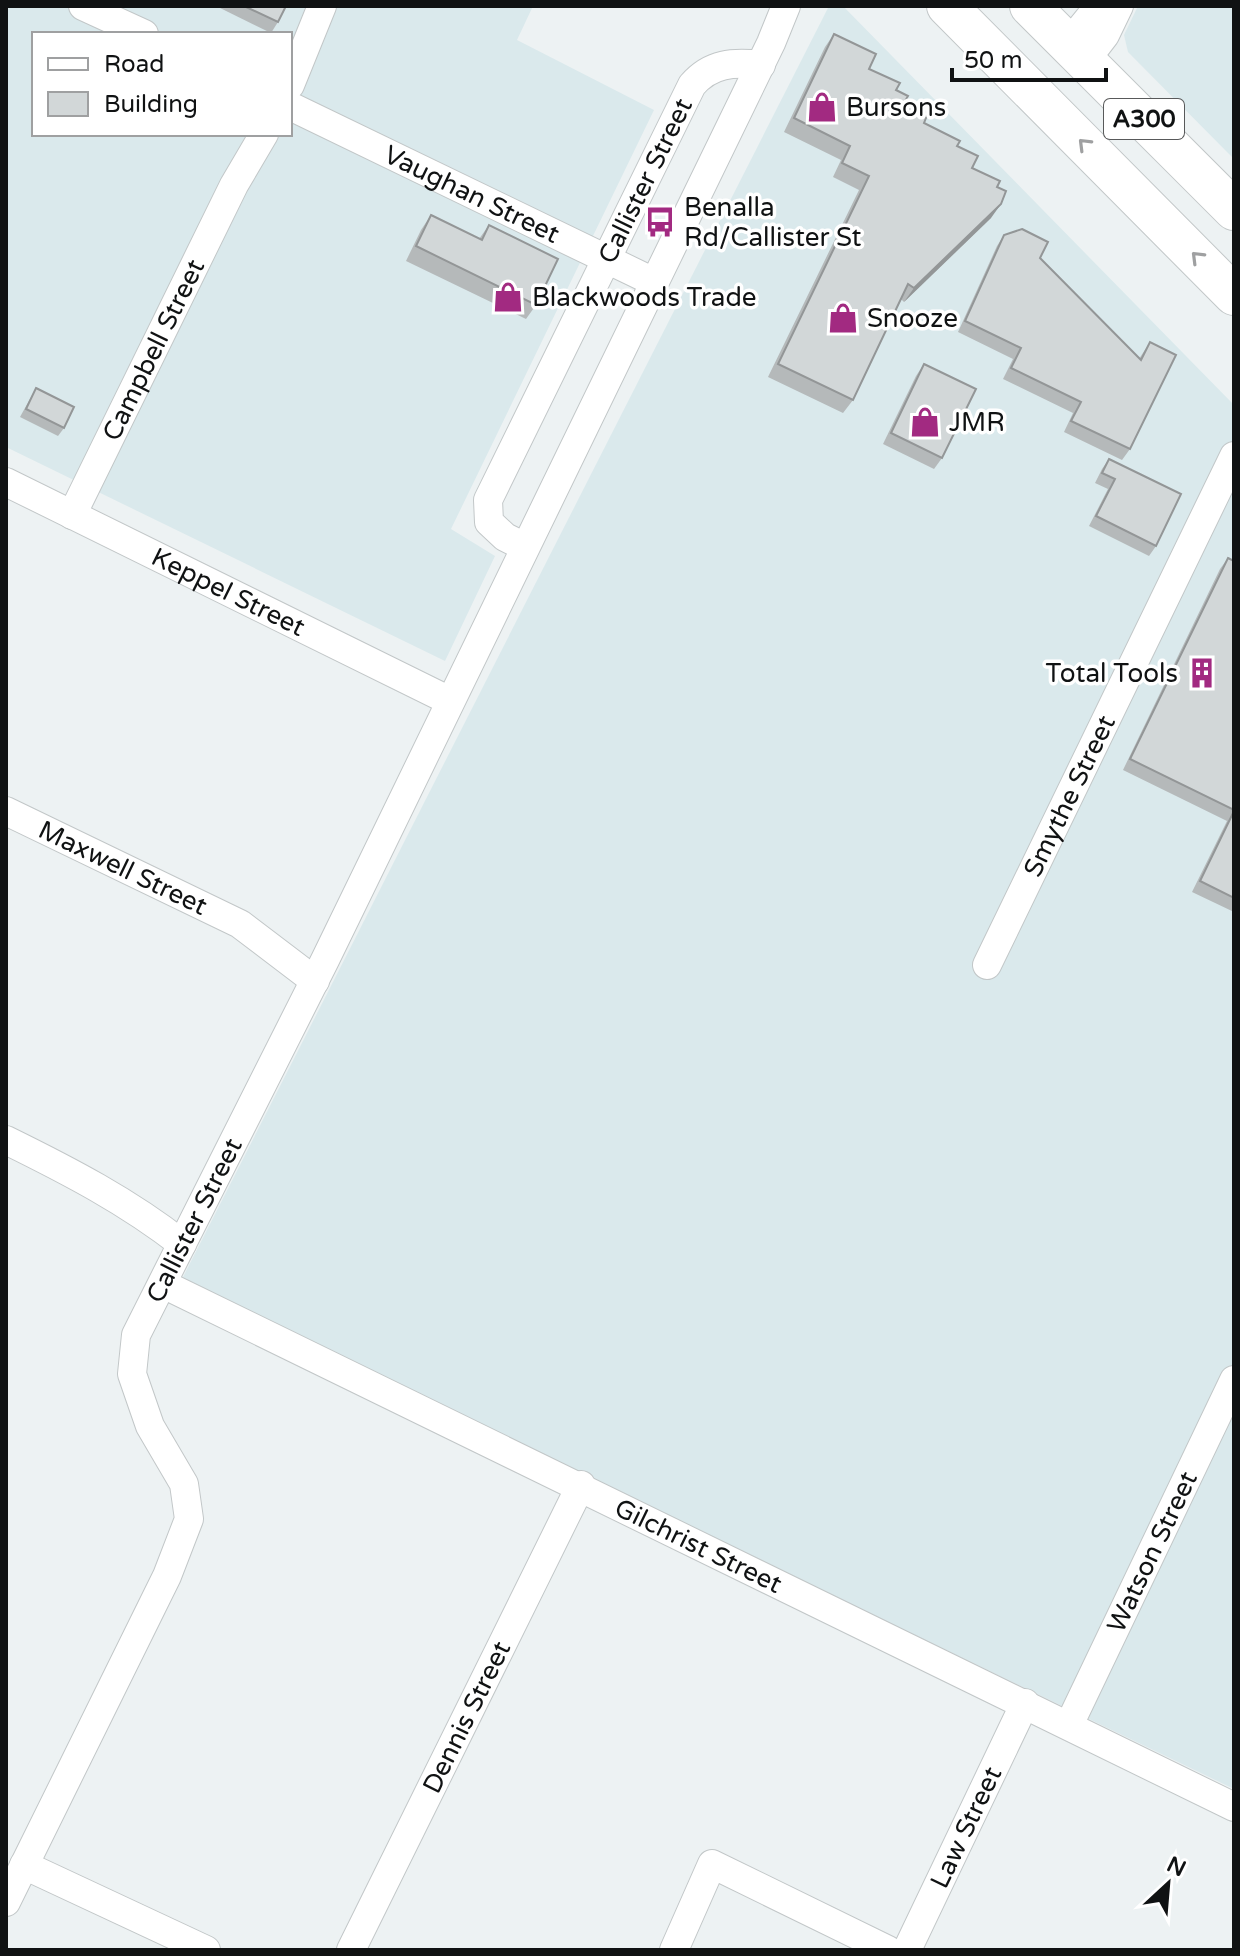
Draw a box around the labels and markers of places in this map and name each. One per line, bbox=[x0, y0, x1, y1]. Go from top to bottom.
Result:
shop icon: Bursons bbox=[805, 90, 839, 124]
place label: Bursons bbox=[846, 92, 946, 123]
place label: Benalla Rd/Callister St bbox=[684, 192, 862, 253]
bus stop icon: Benalla Rd/Callister St bbox=[643, 205, 677, 239]
shop icon: Blackwoods Trade bbox=[491, 280, 525, 314]
place label: Blackwoods Trade bbox=[532, 282, 757, 313]
shop icon: Snooze bbox=[826, 301, 860, 335]
place label: Snooze bbox=[867, 303, 958, 334]
shop icon: JMR bbox=[908, 405, 942, 439]
place label: JMR bbox=[949, 407, 1005, 438]
building icon: Total Tools bbox=[1185, 656, 1219, 690]
place label: Total Tools bbox=[1046, 658, 1178, 689]

